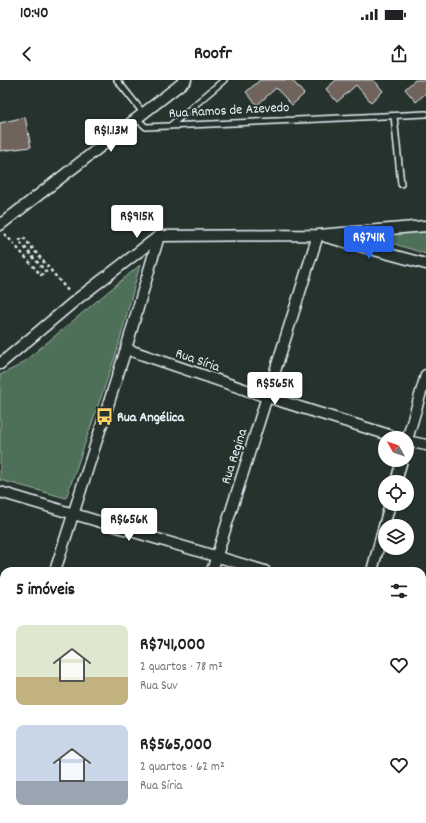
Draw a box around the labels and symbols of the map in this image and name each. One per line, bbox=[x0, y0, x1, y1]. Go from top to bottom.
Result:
street label: Rua Ramos de Azevedo bbox=[168, 98, 290, 124]
pin: R$1.13M bbox=[74, 119, 148, 153]
pin: R$915K bbox=[104, 205, 170, 239]
pin: R$741K bbox=[336, 226, 402, 260]
street label: Rua Síria bbox=[172, 344, 223, 378]
pin: R$565K bbox=[242, 372, 308, 406]
bus stop icon: Rua Angélica bbox=[94, 406, 114, 426]
place label: Rua Angélica bbox=[117, 408, 185, 428]
street label: Rua Regina bbox=[217, 426, 253, 487]
north arrow bbox=[378, 431, 414, 467]
pin: R$656K bbox=[96, 508, 162, 542]

